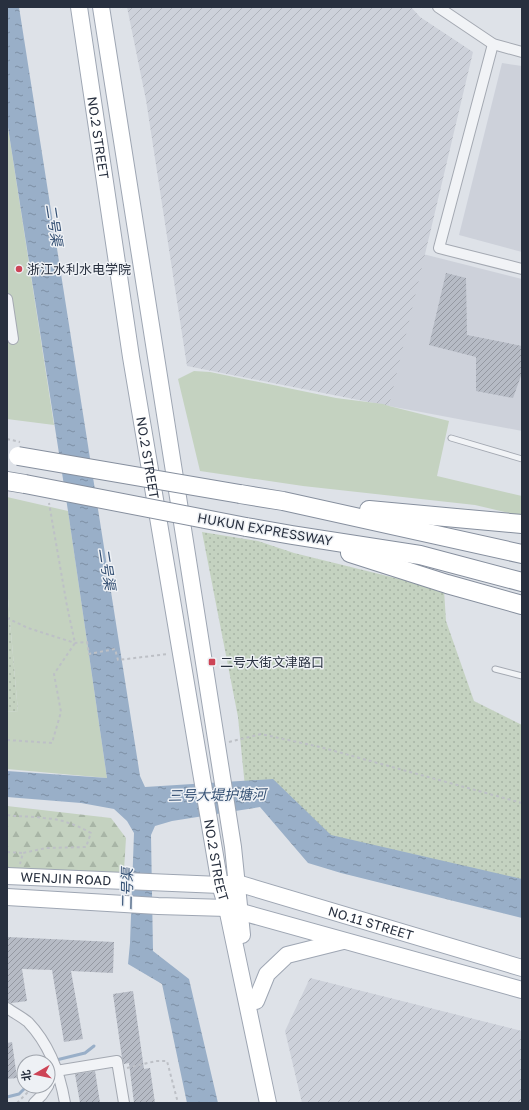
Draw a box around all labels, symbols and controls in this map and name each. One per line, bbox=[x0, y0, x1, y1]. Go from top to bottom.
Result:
street label: NO.2 STREET bbox=[84, 95, 112, 180]
water label: 二号渠 bbox=[43, 203, 66, 249]
place label: 浙江水利水电学院 bbox=[27, 261, 131, 277]
marker: 浙江水利水电学院 bbox=[14, 264, 24, 274]
street label: NO.2 STREET bbox=[133, 415, 163, 500]
street label: HUKUN EXPRESSWAY bbox=[196, 509, 334, 549]
water label: 二号渠 bbox=[96, 547, 119, 593]
place label: 二号大街文津路口 bbox=[220, 654, 324, 670]
marker: 二号大街文津路口 bbox=[207, 657, 217, 667]
water label: 三号大堤护塘河 bbox=[168, 785, 269, 804]
street label: NO.2 STREET bbox=[201, 818, 232, 903]
water label: 二号渠 bbox=[118, 866, 135, 910]
street label: WENJIN ROAD bbox=[20, 869, 112, 888]
street label: NO.11 STREET bbox=[326, 903, 415, 943]
north arrow bbox=[16, 1054, 56, 1094]
text: 北 bbox=[18, 1069, 33, 1082]

